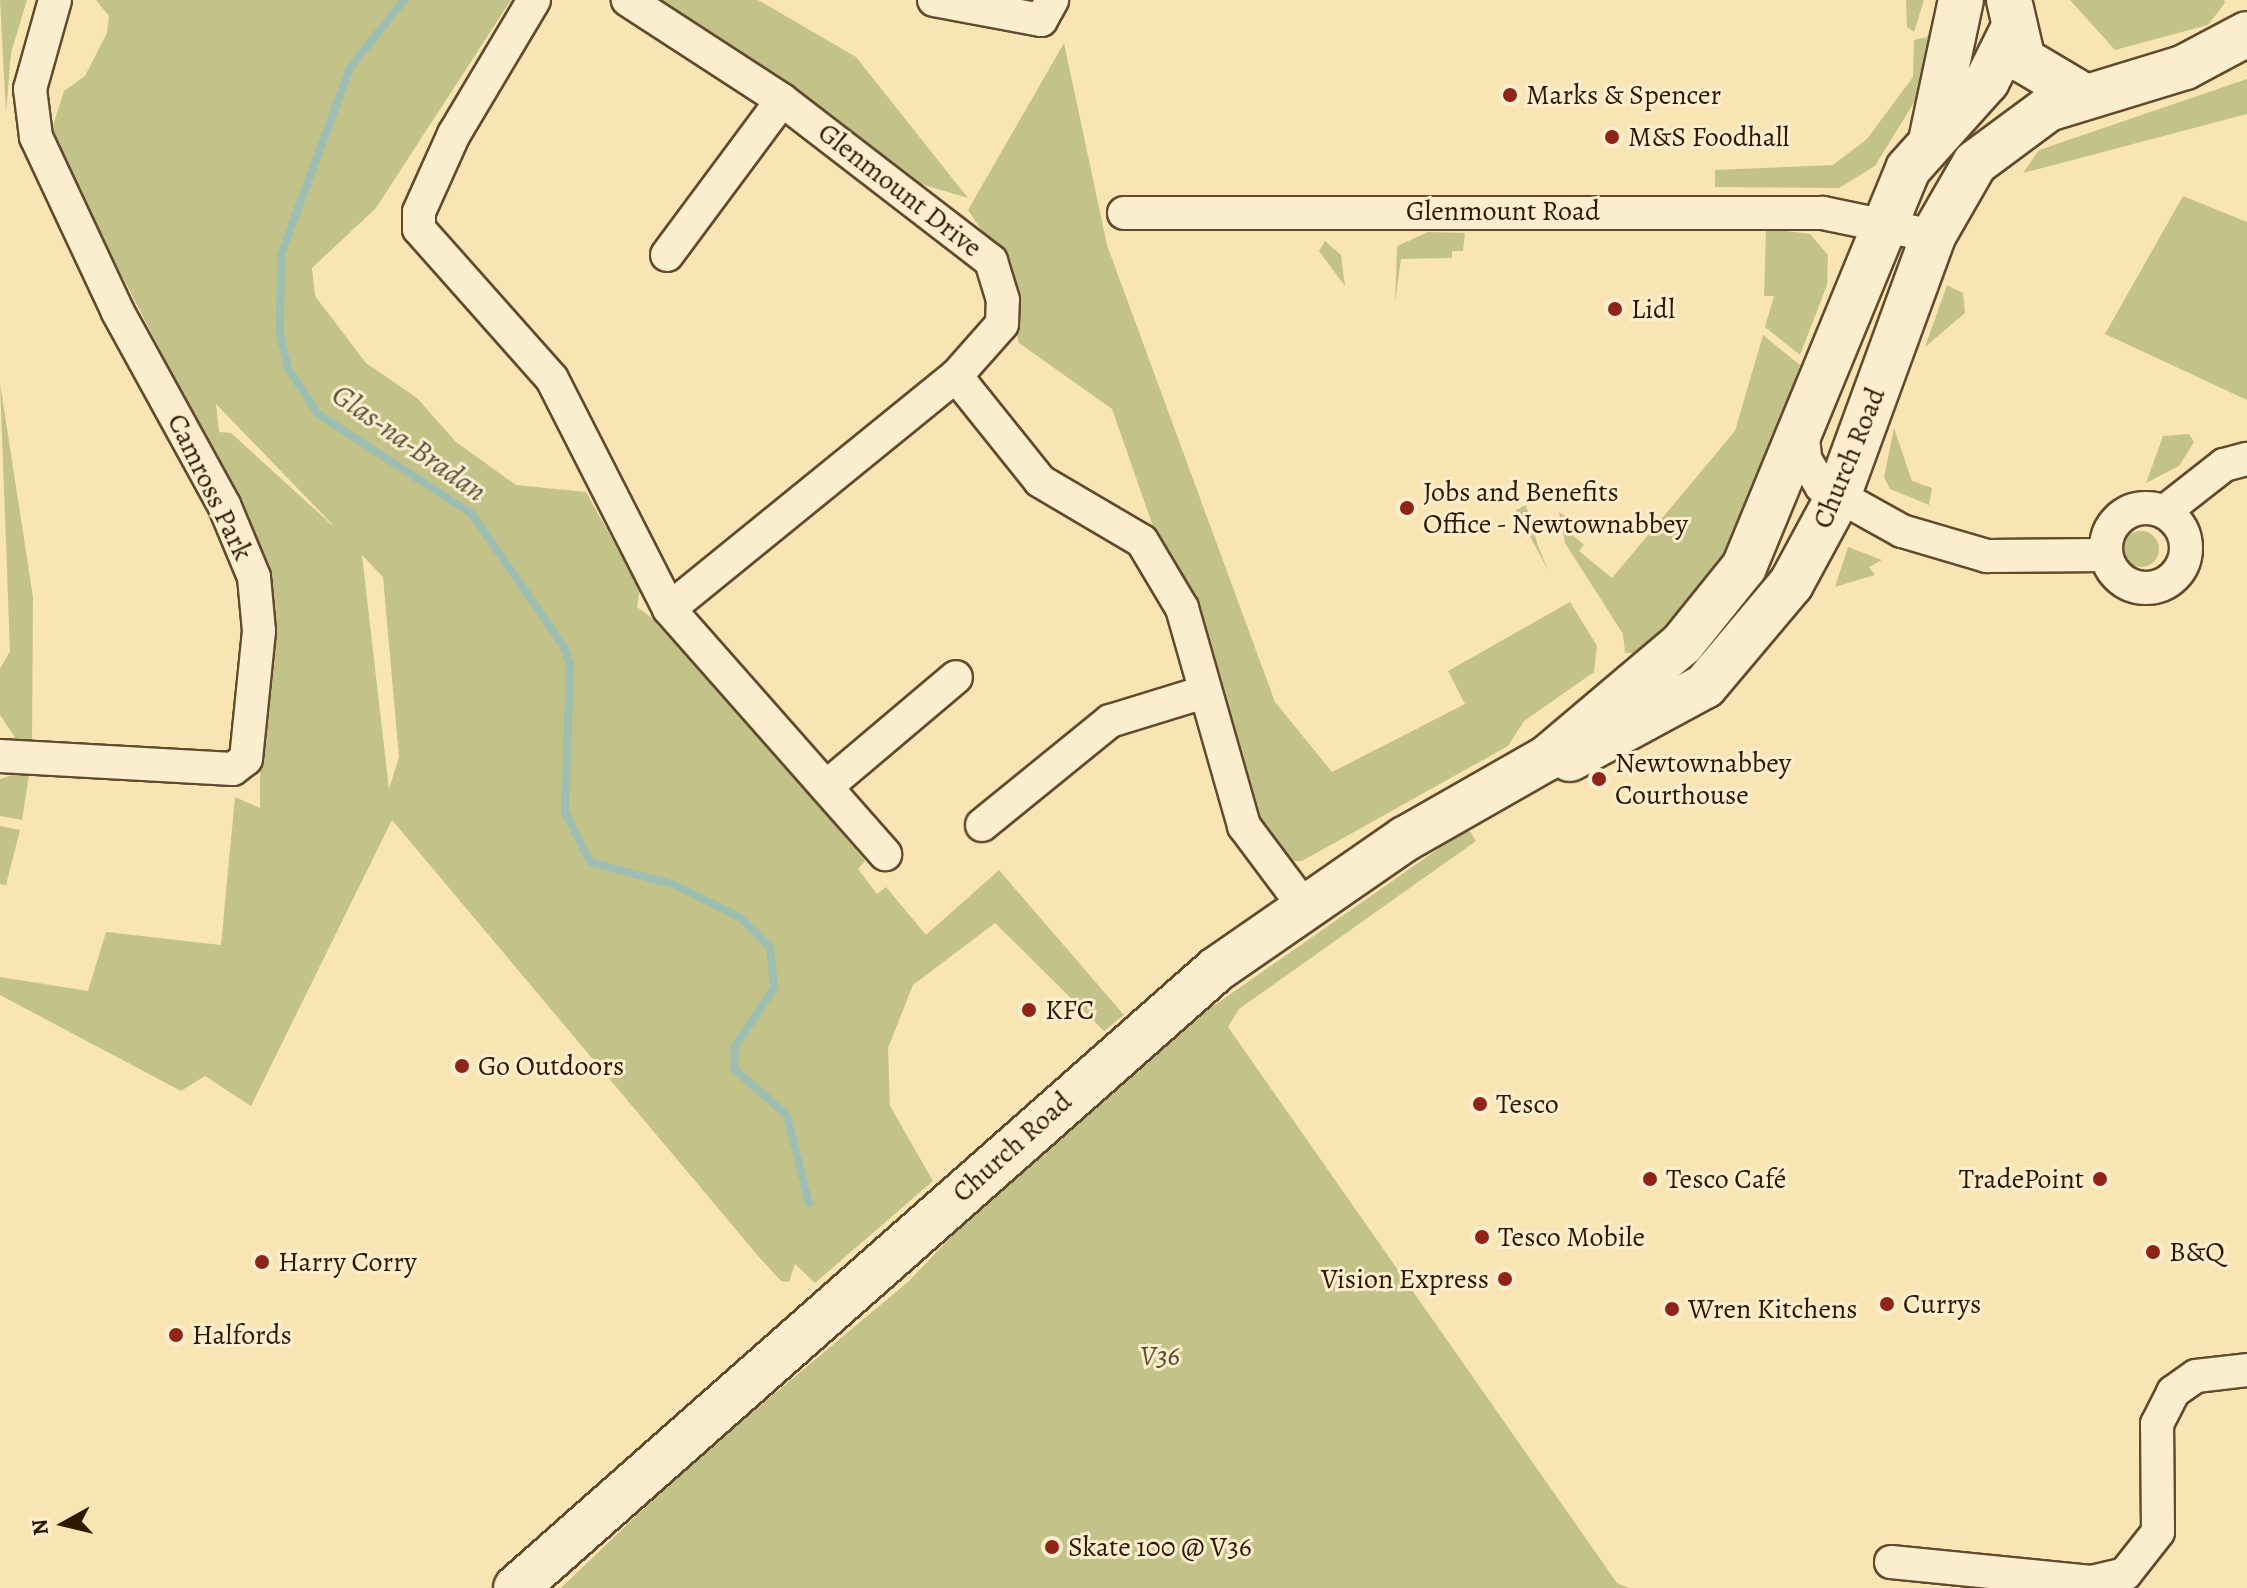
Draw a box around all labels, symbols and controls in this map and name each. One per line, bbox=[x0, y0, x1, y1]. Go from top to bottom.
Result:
place label: Marks & Spencer bbox=[1526, 78, 1721, 112]
marker: Marks & Spencer bbox=[1501, 86, 1519, 104]
street label: Glenmount Drive bbox=[811, 116, 989, 264]
place label: M&S Foodhall bbox=[1628, 120, 1789, 154]
marker: M&S Foodhall bbox=[1603, 128, 1621, 146]
street label: Glenmount Road bbox=[1406, 194, 1600, 228]
place label: Lidl bbox=[1631, 292, 1675, 326]
marker: Lidl bbox=[1606, 300, 1624, 318]
water label: Glas-na-Bradan bbox=[325, 377, 493, 509]
street label: Church Road bbox=[1806, 383, 1892, 533]
street label: Camross Park bbox=[160, 408, 260, 566]
place label: Jobs and Benefits Office - Newtownabbey bbox=[1423, 475, 1689, 541]
marker: Jobs and Benefits Office - Newtownabbey bbox=[1398, 499, 1416, 517]
place label: Newtownabbey Courthouse bbox=[1615, 746, 1791, 812]
marker: Newtownabbey Courthouse bbox=[1590, 770, 1608, 788]
place label: KFC bbox=[1045, 993, 1094, 1027]
marker: KFC bbox=[1020, 1001, 1038, 1019]
place label: Go Outdoors bbox=[478, 1049, 624, 1083]
marker: Go Outdoors bbox=[453, 1057, 471, 1075]
street label: Church Road bbox=[945, 1085, 1079, 1209]
place label: Tesco bbox=[1496, 1087, 1559, 1121]
marker: Tesco bbox=[1471, 1095, 1489, 1113]
place label: Tesco Café bbox=[1666, 1162, 1786, 1196]
place label: TradePoint bbox=[1959, 1162, 2084, 1196]
marker: Tesco Café bbox=[1641, 1170, 1659, 1188]
marker: TradePoint bbox=[2091, 1170, 2109, 1188]
place label: Tesco Mobile bbox=[1498, 1220, 1645, 1254]
marker: Tesco Mobile bbox=[1473, 1228, 1491, 1246]
place label: B&Q bbox=[2169, 1235, 2225, 1269]
marker: B&Q bbox=[2144, 1243, 2162, 1261]
place label: Harry Corry bbox=[278, 1245, 417, 1279]
marker: Harry Corry bbox=[253, 1253, 271, 1271]
place label: Vision Express bbox=[1321, 1262, 1489, 1296]
marker: Vision Express bbox=[1496, 1270, 1514, 1288]
place label: Currys bbox=[1903, 1287, 1981, 1321]
place label: Wren Kitchens bbox=[1688, 1292, 1858, 1326]
marker: Currys bbox=[1878, 1295, 1896, 1313]
marker: Wren Kitchens bbox=[1663, 1300, 1681, 1318]
place label: Halfords bbox=[192, 1318, 292, 1352]
marker: Halfords bbox=[167, 1326, 185, 1344]
park label: V36 bbox=[1140, 1339, 1180, 1373]
north arrow bbox=[24, 1484, 104, 1564]
text: N bbox=[24, 1517, 56, 1537]
place label: Skate 100 @ V36 bbox=[1068, 1530, 1252, 1564]
marker: Skate 100 @ V36 bbox=[1043, 1538, 1061, 1556]

